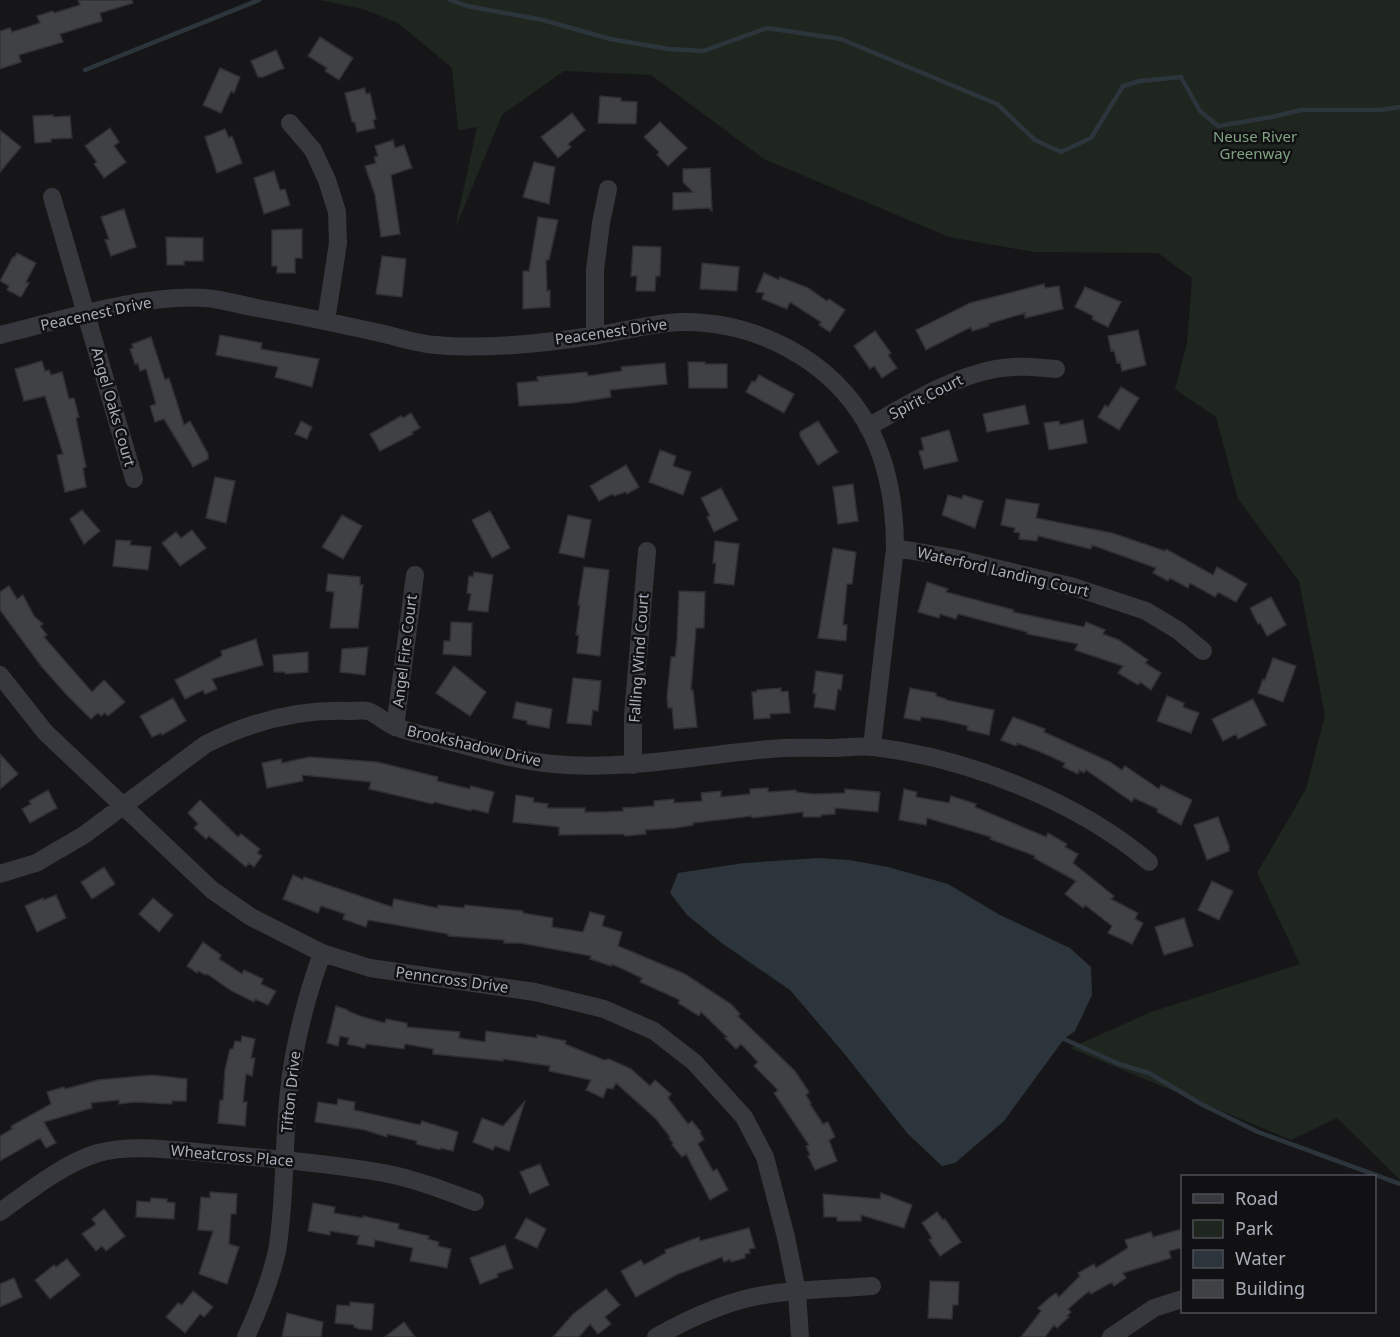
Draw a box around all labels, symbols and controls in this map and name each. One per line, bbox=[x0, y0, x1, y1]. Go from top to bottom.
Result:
park label: Neuse River Greenway bbox=[1213, 126, 1297, 163]
street label: Peacenest Drive bbox=[38, 291, 153, 335]
street label: Peacenest Drive bbox=[554, 313, 668, 349]
street label: Angel Oaks Court bbox=[87, 345, 141, 469]
street label: Spirit Court bbox=[885, 369, 966, 423]
street label: Waterford Landing Court bbox=[915, 542, 1092, 601]
street label: Falling Wind Court bbox=[623, 592, 653, 723]
street label: Angel Fire Court bbox=[387, 593, 421, 709]
street label: Brookshadow Drive bbox=[405, 720, 543, 770]
street label: Penncross Drive bbox=[394, 961, 510, 997]
street label: Tifton Drive bbox=[276, 1050, 304, 1134]
street label: Wheatcross Place bbox=[170, 1140, 294, 1170]
legend bbox=[1181, 1175, 1376, 1313]
text: Road bbox=[1235, 1186, 1278, 1210]
text: Park bbox=[1235, 1216, 1273, 1240]
text: Water bbox=[1235, 1246, 1286, 1270]
text: Building bbox=[1235, 1276, 1305, 1300]

